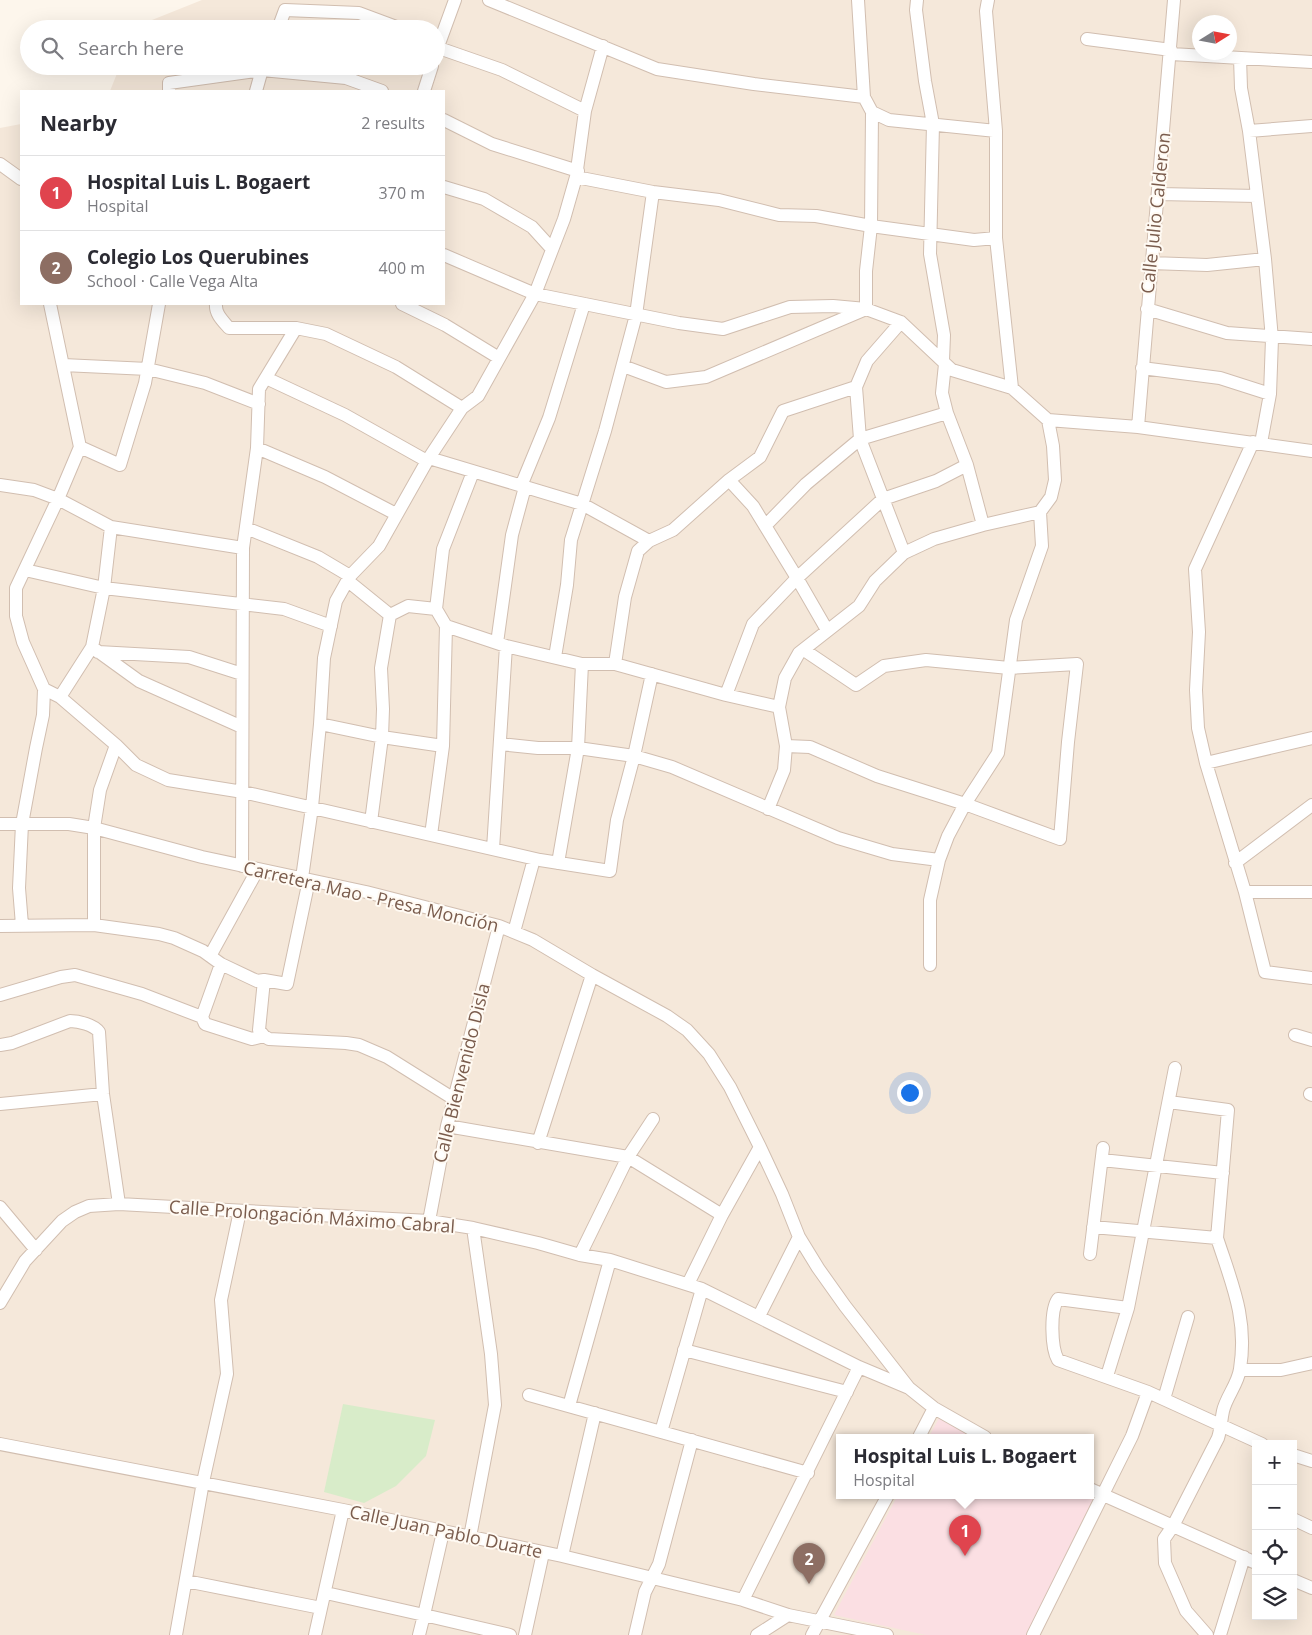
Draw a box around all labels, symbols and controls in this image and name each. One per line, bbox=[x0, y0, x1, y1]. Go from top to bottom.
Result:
north arrow bbox=[1192, 15, 1237, 60]
search box bbox=[20, 20, 445, 75]
icon: search bbox=[38, 34, 66, 62]
text: Search here bbox=[78, 35, 184, 61]
text: Nearby bbox=[40, 109, 117, 137]
text: 2 results bbox=[361, 112, 425, 134]
street label: Calle Julio Calderon bbox=[1135, 131, 1175, 295]
text: Hospital Luis L. Bogaert bbox=[87, 169, 310, 195]
text: 1 bbox=[51, 182, 61, 204]
text: 370 m bbox=[379, 182, 425, 204]
text: Hospital bbox=[87, 195, 149, 217]
text: Colegio Los Querubines bbox=[87, 244, 309, 270]
text: 2 bbox=[51, 257, 61, 279]
text: 400 m bbox=[379, 257, 425, 279]
text: School · Calle Vega Alta bbox=[87, 270, 258, 292]
street label: Carretera Mao - Presa Monción bbox=[241, 855, 501, 937]
street label: Calle Bienvenido Disla bbox=[427, 980, 495, 1165]
your location bbox=[897, 1080, 923, 1106]
street label: Calle Prolongación Máximo Cabral bbox=[168, 1194, 456, 1238]
popup bbox=[836, 1434, 1094, 1499]
map controls bbox=[1252, 1440, 1297, 1620]
button: + bbox=[1252, 1440, 1297, 1485]
text: Hospital Luis L. Bogaert bbox=[853, 1443, 1077, 1469]
text: Hospital bbox=[853, 1469, 915, 1491]
button: − bbox=[1252, 1485, 1297, 1530]
street label: Calle Juan Pablo Duarte bbox=[348, 1499, 545, 1563]
pin: 1 bbox=[949, 1515, 981, 1556]
button: locate bbox=[1252, 1530, 1297, 1575]
pin: 2 bbox=[793, 1543, 825, 1584]
button: layers bbox=[1252, 1575, 1297, 1620]

